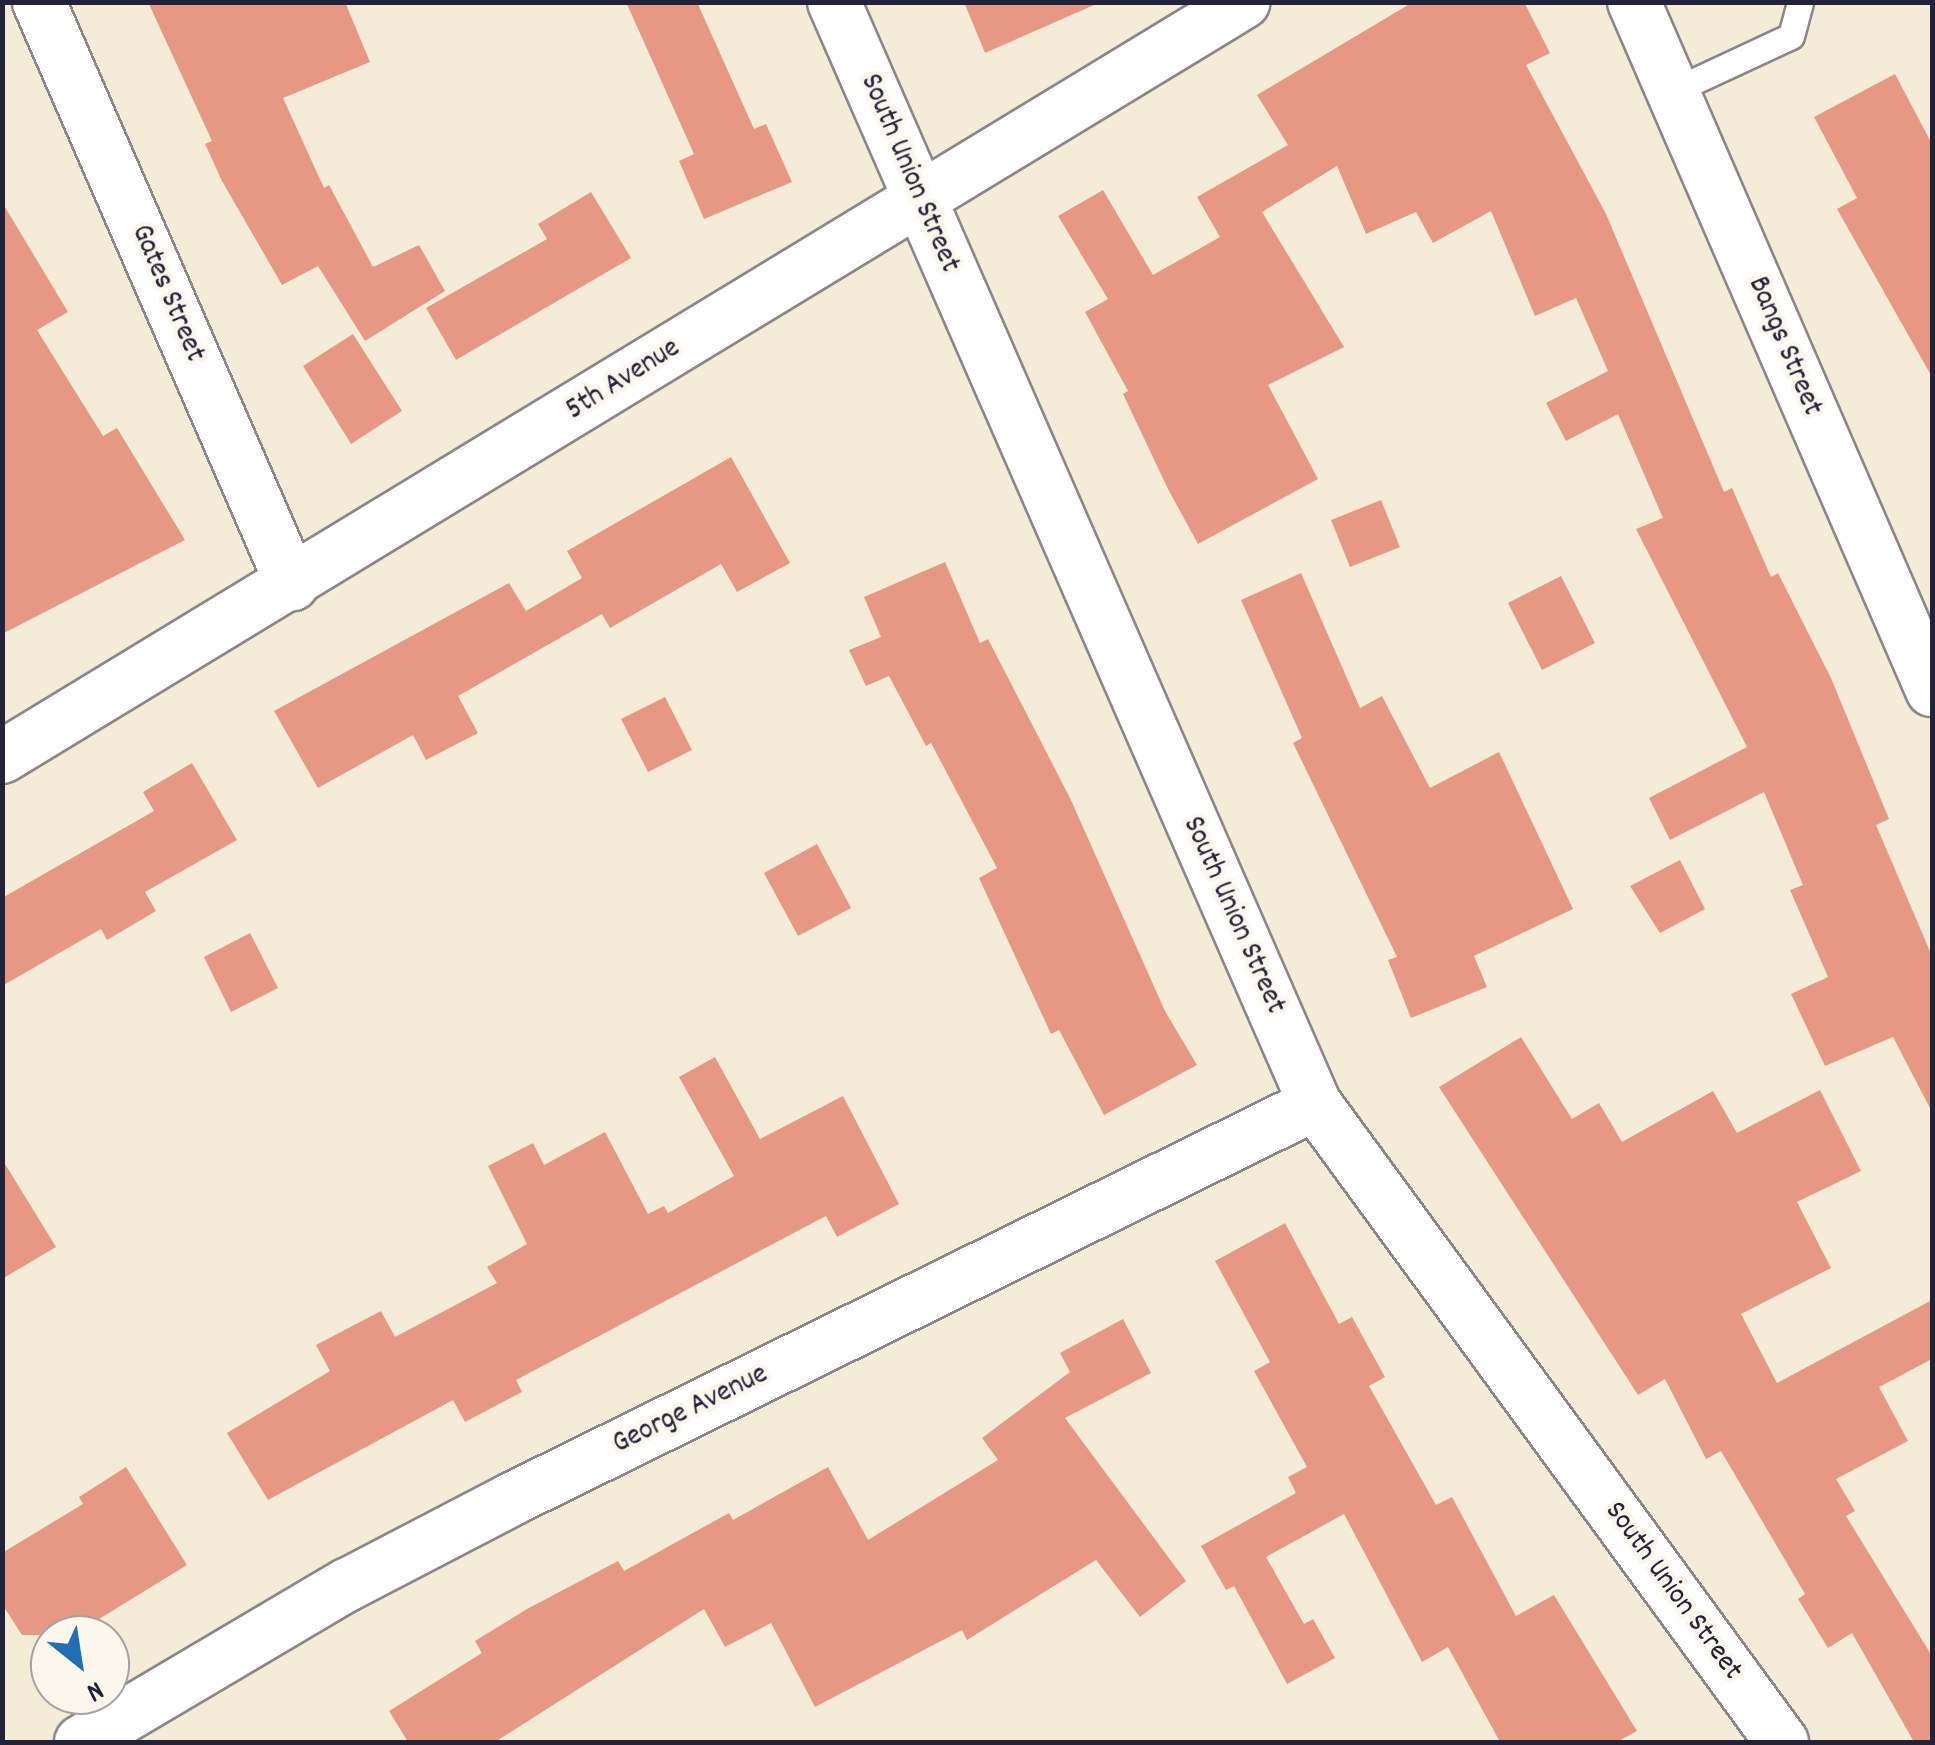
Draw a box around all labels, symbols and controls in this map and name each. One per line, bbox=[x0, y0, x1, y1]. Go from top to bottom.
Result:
street label: South Union Street bbox=[850, 69, 966, 279]
street label: Gates Street bbox=[121, 220, 211, 368]
street label: Bangs Street bbox=[1738, 272, 1828, 422]
street label: 5th Avenue bbox=[560, 332, 688, 430]
street label: South Union Street bbox=[1172, 812, 1292, 1020]
street label: George Avenue bbox=[608, 1358, 774, 1464]
street label: South Union Street bbox=[1595, 1496, 1749, 1688]
north arrow bbox=[30, 1615, 130, 1715]
text: N bbox=[78, 1668, 110, 1710]

